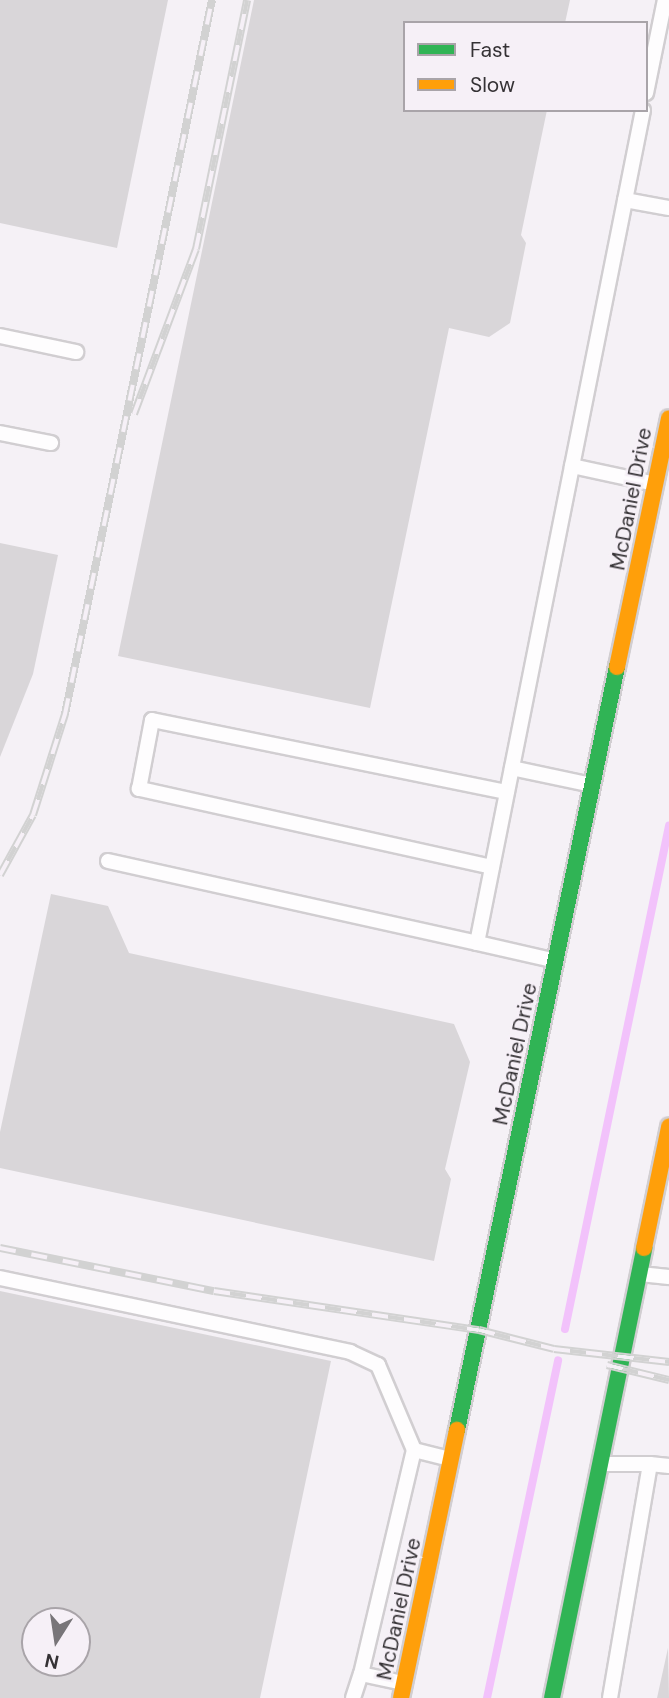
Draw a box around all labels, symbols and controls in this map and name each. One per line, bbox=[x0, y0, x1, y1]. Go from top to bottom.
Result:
legend bbox=[403, 21, 648, 112]
text: Fast bbox=[470, 36, 510, 64]
text: Slow bbox=[470, 71, 515, 99]
street label: McDaniel Drive bbox=[605, 426, 657, 572]
street label: McDaniel Drive bbox=[488, 981, 542, 1127]
street label: McDaniel Drive bbox=[372, 1536, 426, 1682]
north arrow bbox=[21, 1607, 91, 1677]
text: N bbox=[43, 1647, 61, 1675]

